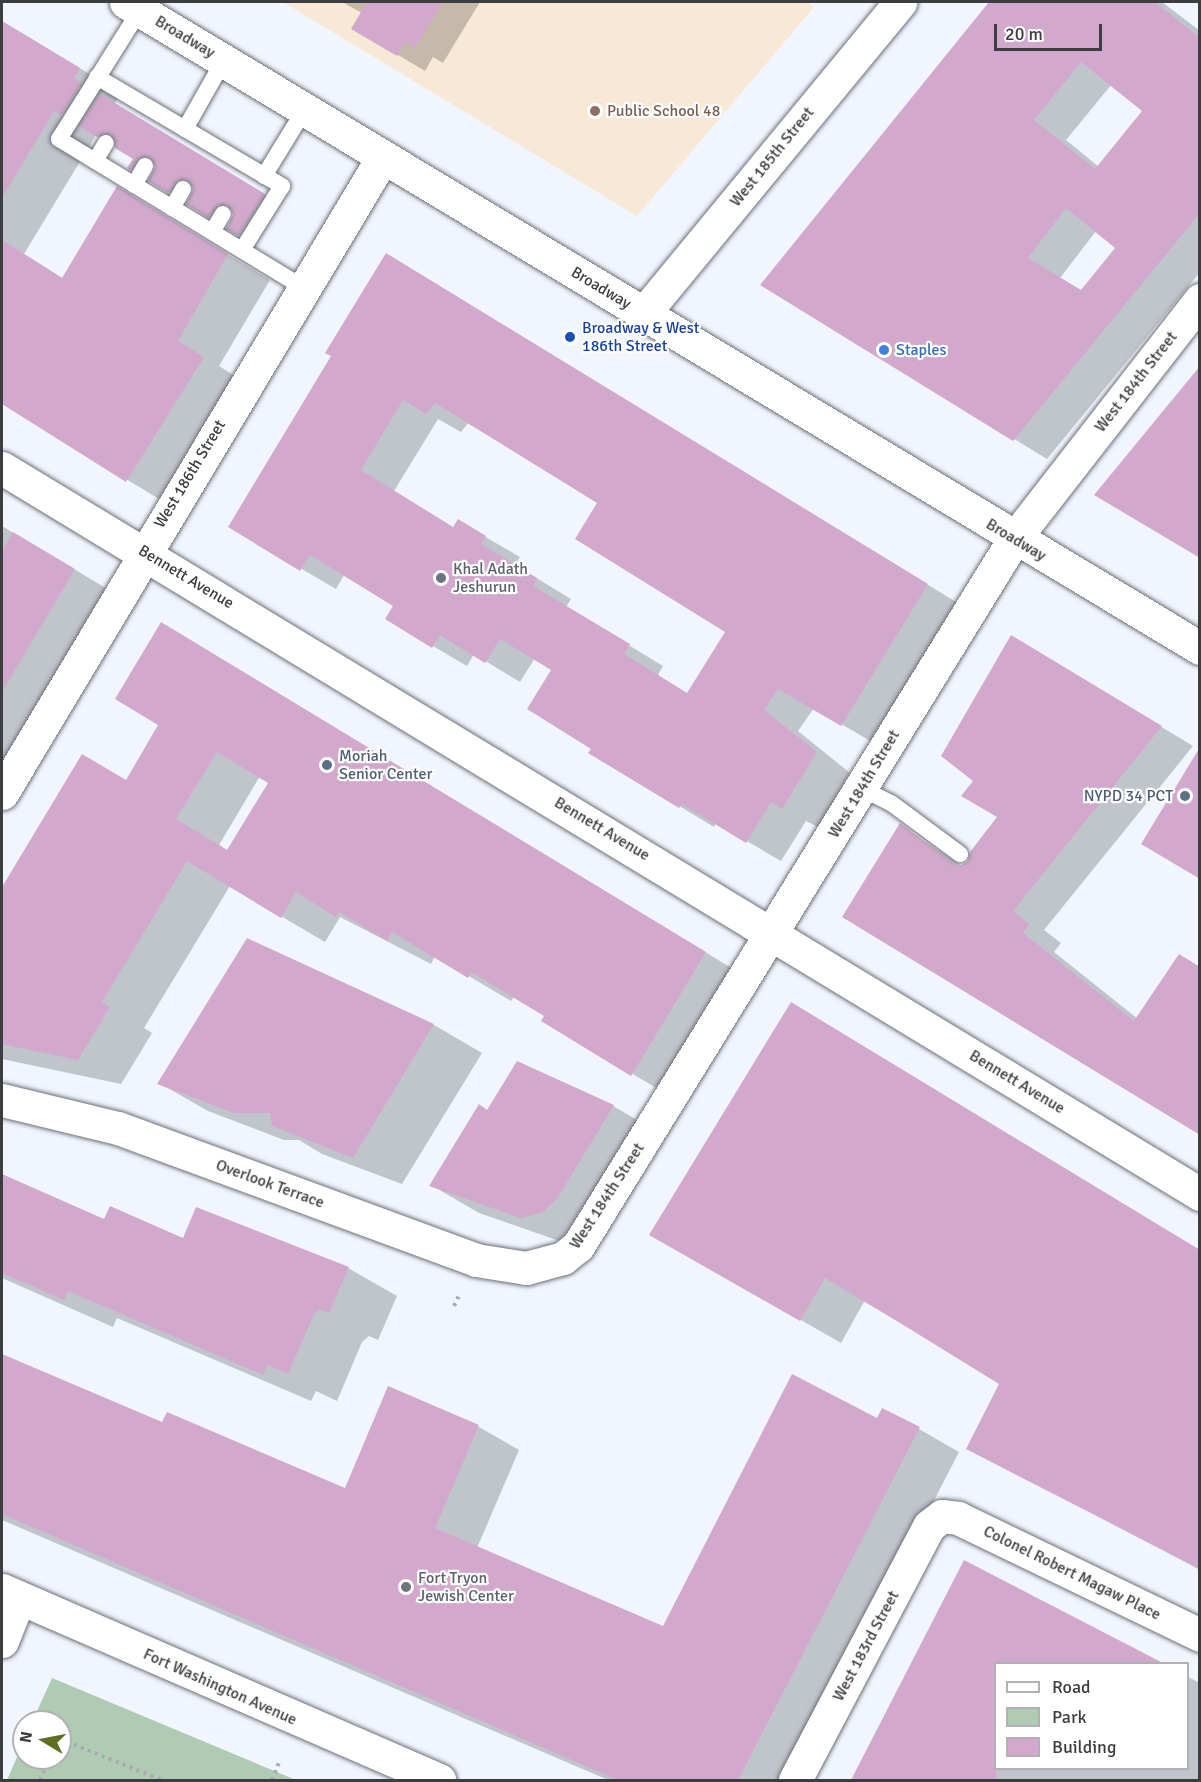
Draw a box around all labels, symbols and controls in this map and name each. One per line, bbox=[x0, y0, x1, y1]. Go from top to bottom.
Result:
street label: Broadway bbox=[151, 12, 219, 62]
scale bar bbox=[997, 12, 1105, 50]
text: 20 m bbox=[1005, 23, 1043, 45]
place label: Public School 48 bbox=[607, 101, 720, 121]
street label: West 185th Street bbox=[726, 103, 818, 211]
marker: Public School 48 bbox=[588, 104, 602, 118]
street label: Broadway bbox=[567, 263, 635, 313]
place label: Broadway & West 186th Street bbox=[582, 318, 699, 356]
street label: West 184th Street bbox=[1091, 328, 1181, 436]
marker: Broadway & West 186th Street bbox=[563, 330, 577, 344]
place label: Staples bbox=[896, 340, 947, 360]
marker: Staples bbox=[877, 343, 891, 357]
street label: West 186th Street bbox=[150, 417, 230, 531]
street label: Broadway bbox=[982, 515, 1050, 565]
street label: Bennett Avenue bbox=[135, 541, 237, 613]
place label: Khal Adath Jeshurun bbox=[453, 559, 528, 597]
marker: Khal Adath Jeshurun bbox=[434, 571, 448, 585]
street label: West 184th Street bbox=[824, 727, 904, 841]
place label: Moriah Senior Center bbox=[339, 746, 432, 784]
marker: Moriah Senior Center bbox=[320, 758, 334, 772]
place label: NYPD 34 PCT bbox=[1084, 786, 1173, 806]
marker: NYPD 34 PCT bbox=[1178, 789, 1192, 803]
street label: Bennett Avenue bbox=[551, 793, 653, 865]
street label: Bennett Avenue bbox=[966, 1046, 1068, 1118]
street label: West 184th Street bbox=[566, 1139, 648, 1253]
street label: Overlook Terrace bbox=[213, 1155, 327, 1213]
street label: Colonel Robert Magaw Place bbox=[980, 1522, 1164, 1624]
place label: Fort Tryon Jewish Center bbox=[418, 1568, 514, 1606]
marker: Fort Tryon Jewish Center bbox=[399, 1580, 413, 1594]
street label: West 183rd Street bbox=[829, 1587, 903, 1705]
street label: Fort Washington Avenue bbox=[140, 1644, 300, 1730]
legend bbox=[994, 1662, 1189, 1770]
text: Road bbox=[1052, 1676, 1091, 1698]
text: Park bbox=[1052, 1706, 1087, 1728]
north arrow bbox=[12, 1710, 72, 1770]
text: N bbox=[15, 1730, 37, 1744]
text: Building bbox=[1052, 1736, 1116, 1758]

